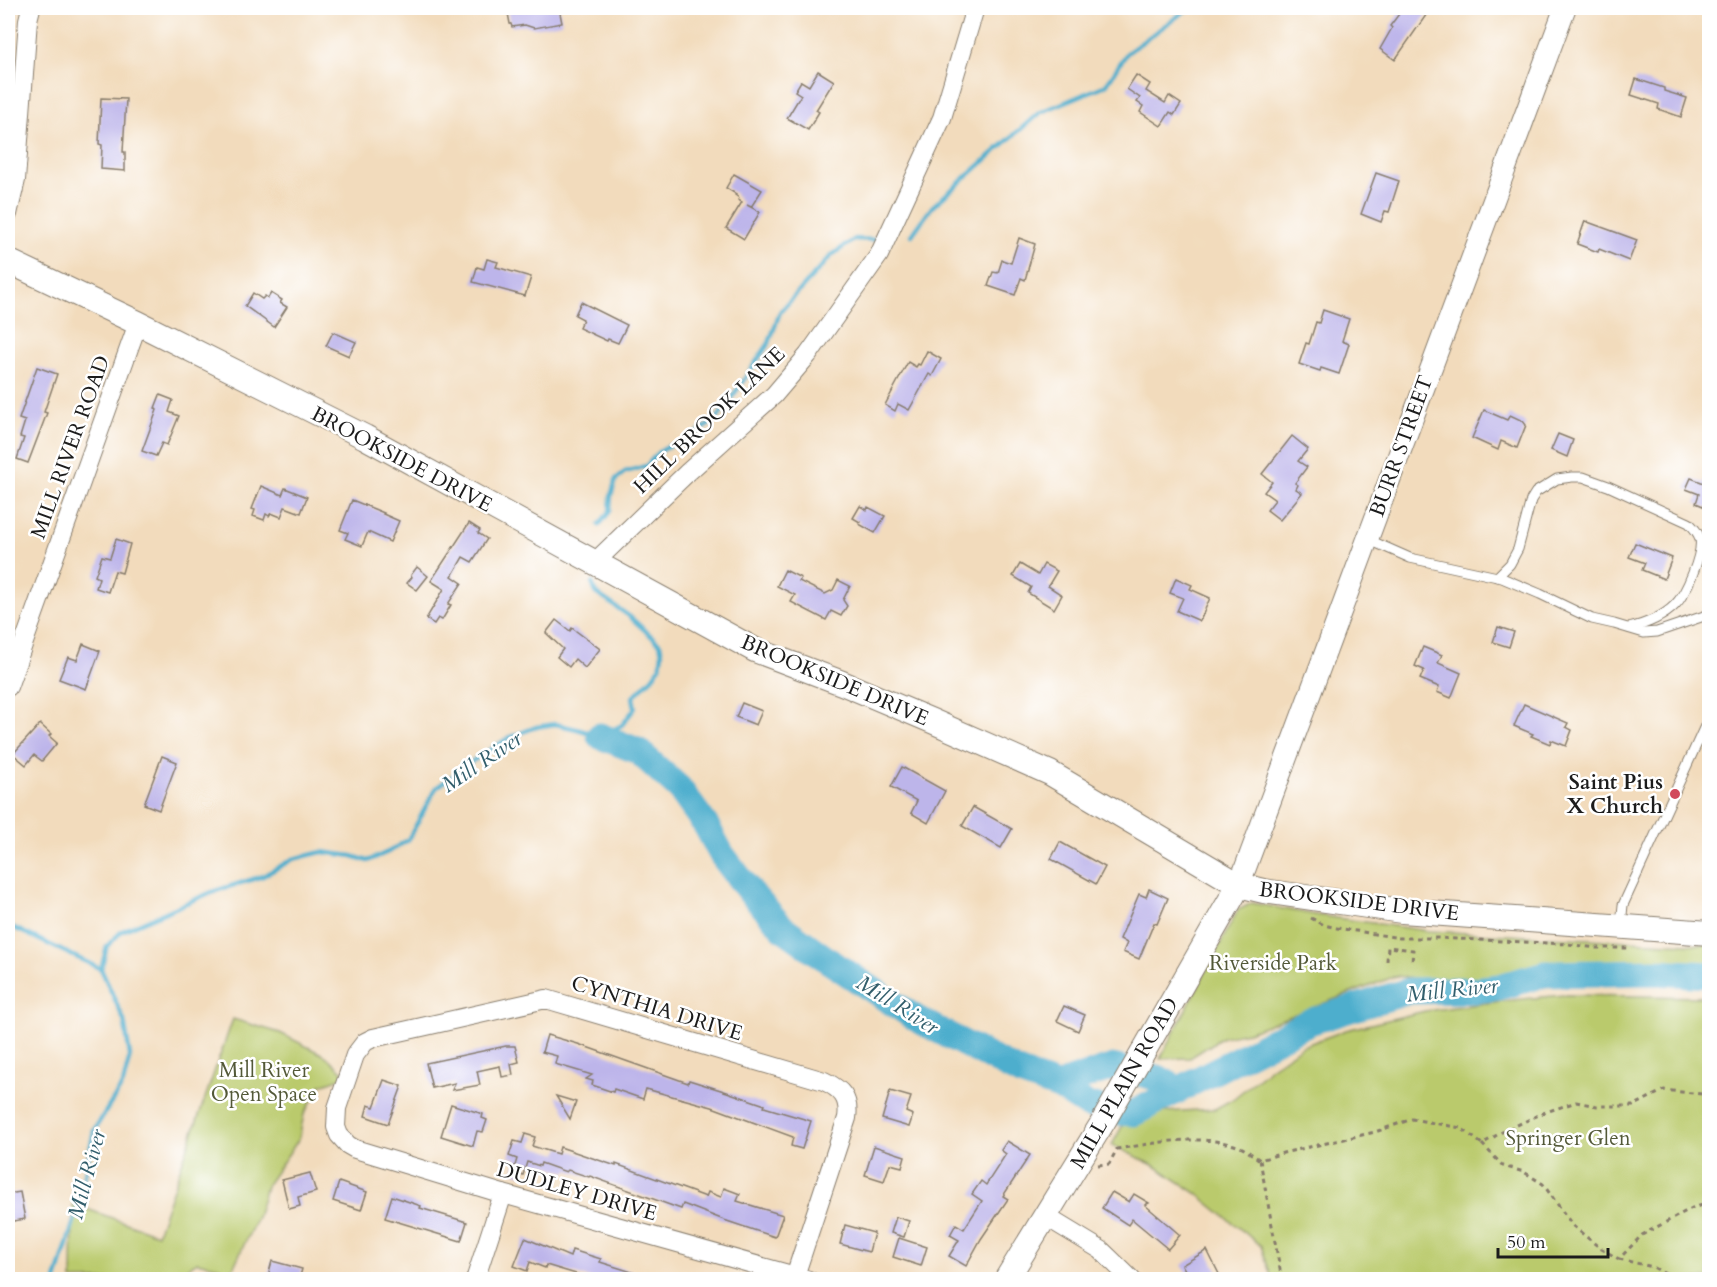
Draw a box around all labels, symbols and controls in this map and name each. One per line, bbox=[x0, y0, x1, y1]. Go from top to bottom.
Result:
street label: HILL BROOK LANE bbox=[627, 340, 792, 500]
street label: MILL RIVER ROAD bbox=[24, 352, 117, 543]
street label: BURR STREET bbox=[1363, 372, 1440, 521]
street label: BROOKSIDE DRIVE bbox=[306, 399, 497, 520]
street label: BROOKSIDE DRIVE bbox=[736, 628, 933, 733]
water label: Mill River bbox=[435, 723, 529, 800]
place label: Saint Pius X Church bbox=[1567, 768, 1663, 821]
marker: Saint Pius X Church bbox=[1668, 787, 1682, 801]
street label: BROOKSIDE DRIVE bbox=[1257, 875, 1461, 928]
park label: Riverside Park bbox=[1209, 949, 1338, 978]
water label: Mill River bbox=[851, 968, 945, 1042]
street label: CYNTHIA DRIVE bbox=[568, 969, 746, 1048]
water label: Mill River bbox=[1405, 970, 1500, 1010]
street label: MILL PLAIN ROAD bbox=[1064, 992, 1185, 1174]
park label: Mill River Open Space bbox=[211, 1056, 317, 1109]
park label: Springer Glen bbox=[1505, 1124, 1631, 1153]
water label: Mill River bbox=[61, 1125, 114, 1223]
street label: DUDLEY DRIVE bbox=[493, 1155, 660, 1228]
scale bar bbox=[1498, 1221, 1608, 1259]
text: 50 m bbox=[1507, 1230, 1546, 1255]

